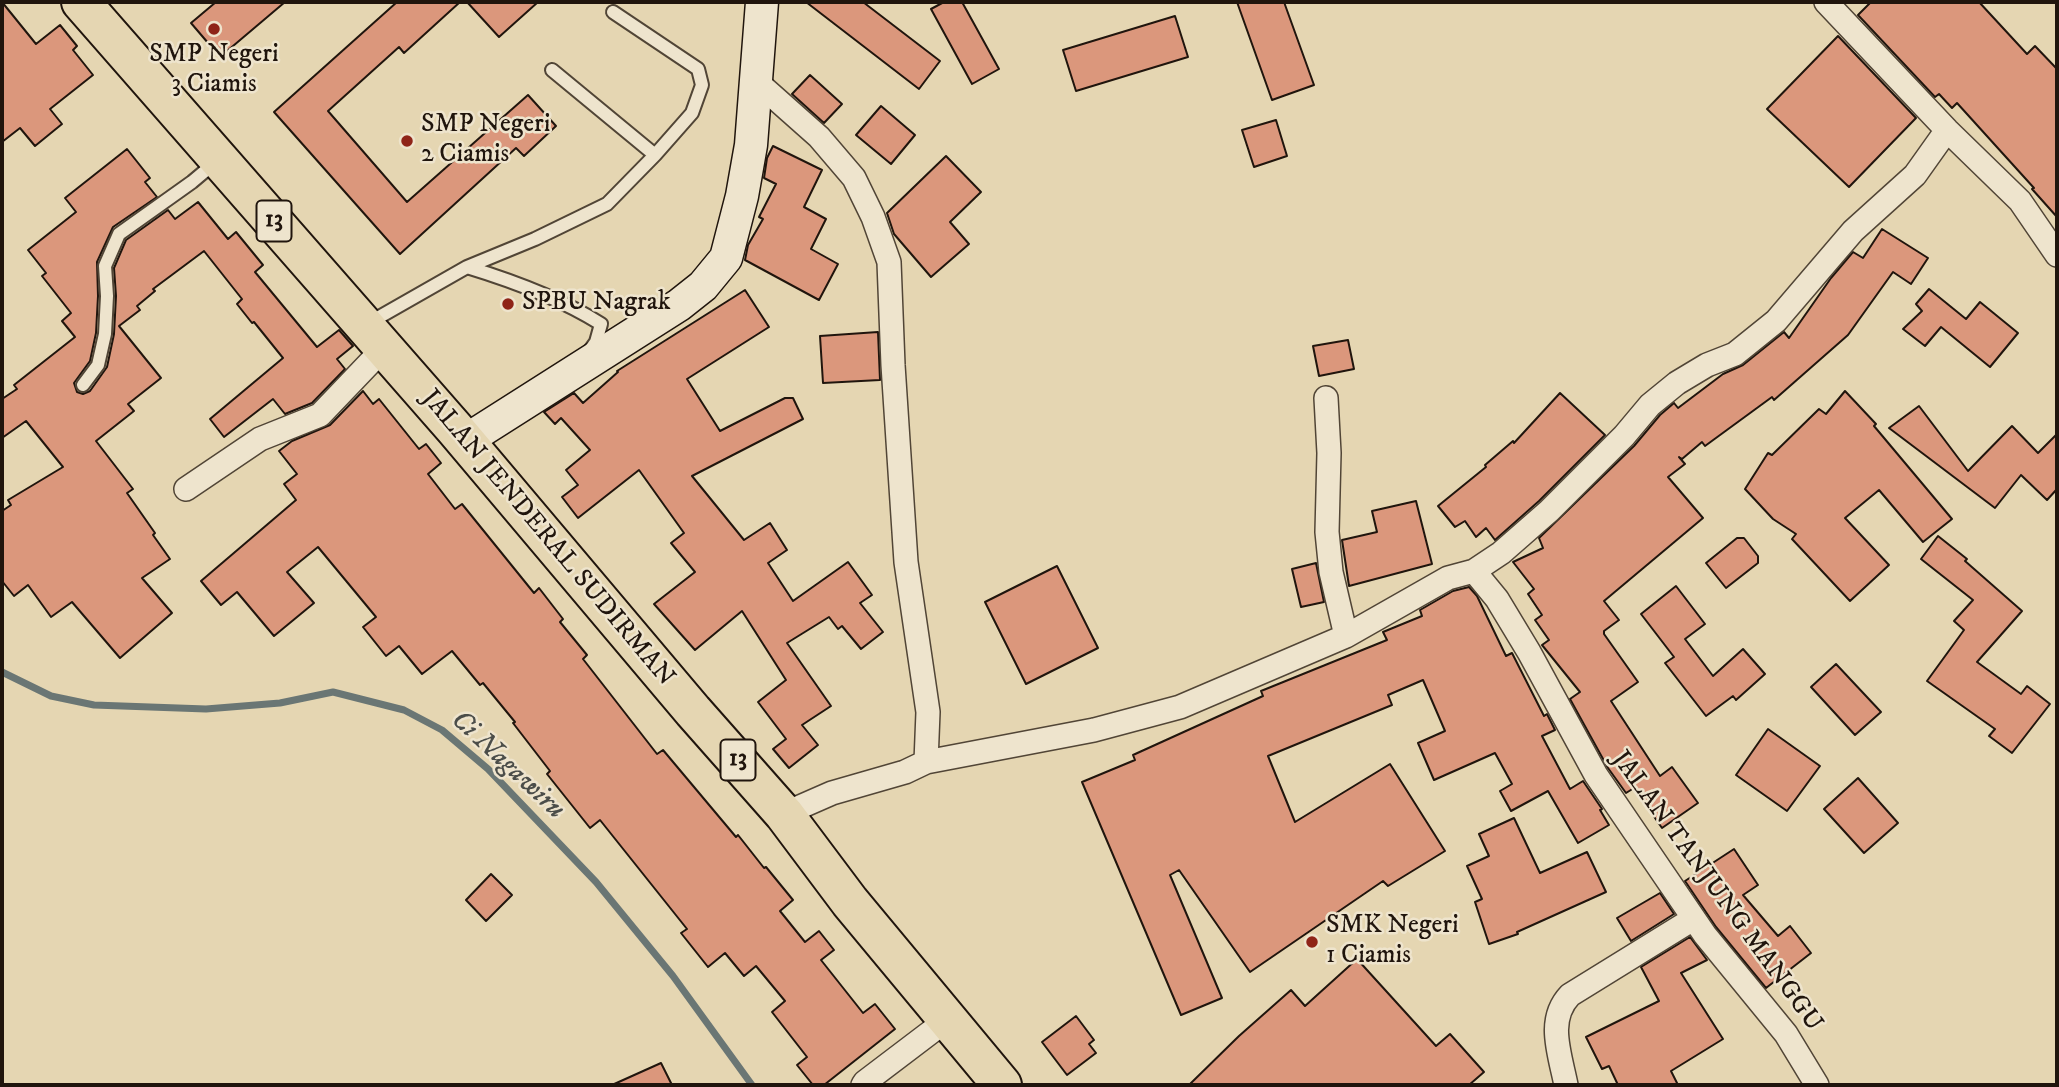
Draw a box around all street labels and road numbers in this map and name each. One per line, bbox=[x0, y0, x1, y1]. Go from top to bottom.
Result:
road number: 13 bbox=[256, 201, 292, 242]
street label: JALAN JENDERAL SUDIRMAN bbox=[414, 384, 680, 694]
road number: 13 bbox=[720, 740, 756, 780]
street label: JALAN TANJUNG MANGGU bbox=[1604, 746, 1828, 1038]

